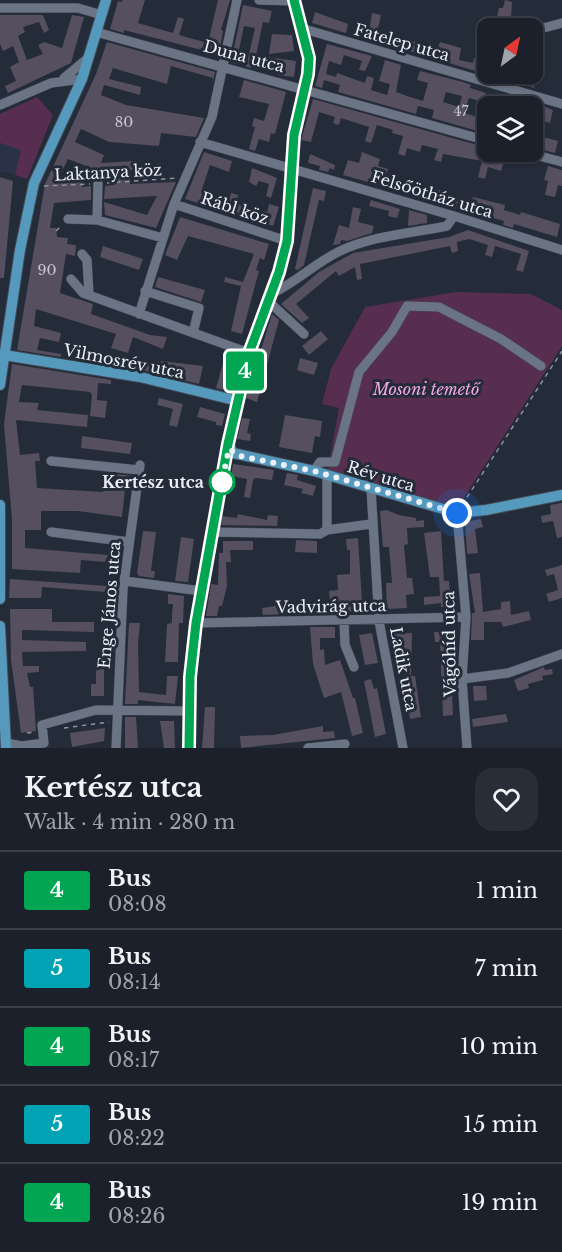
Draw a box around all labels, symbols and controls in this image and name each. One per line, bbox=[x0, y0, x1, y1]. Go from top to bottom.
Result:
north arrow bbox=[477, 18, 543, 84]
map controls bbox=[477, 18, 543, 162]
street label: Fatelep utca bbox=[352, 19, 452, 65]
street label: Duna utca bbox=[201, 36, 287, 76]
button: layers bbox=[477, 96, 543, 162]
house number: 47 bbox=[453, 102, 470, 120]
house number: 80 bbox=[115, 113, 133, 131]
street label: Laktanya köz bbox=[54, 159, 162, 185]
street label: Felsőötház utca bbox=[369, 166, 495, 222]
street label: Rábl köz bbox=[198, 188, 272, 228]
house number: 90 bbox=[38, 261, 57, 279]
street label: Vilmosrév utca bbox=[61, 339, 186, 383]
line badge: 4 bbox=[226, 352, 264, 391]
text: 4 bbox=[238, 358, 252, 384]
park label: Mosoni temető bbox=[372, 379, 481, 399]
street label: Rév utca bbox=[345, 456, 417, 496]
marker: Kertész utca bbox=[209, 469, 235, 495]
place label: Kertész utca bbox=[102, 472, 204, 492]
your location bbox=[442, 498, 472, 528]
street label: Enge János utca bbox=[93, 540, 125, 670]
street label: Vágóhíd utca bbox=[438, 591, 460, 698]
street label: Vadvirág utca bbox=[275, 595, 387, 617]
street label: Ladik utca bbox=[386, 625, 422, 713]
button: heart bbox=[475, 768, 538, 831]
text: Kertész utca bbox=[24, 770, 203, 805]
text: Walk · 4 min · 280 m bbox=[24, 810, 235, 834]
text: Bus bbox=[108, 865, 151, 892]
text: 4 bbox=[50, 877, 64, 903]
text: 1 min bbox=[476, 877, 538, 904]
text: 08:08 bbox=[108, 892, 167, 916]
text: Bus bbox=[108, 943, 151, 970]
text: 5 bbox=[51, 955, 63, 981]
text: 7 min bbox=[474, 955, 538, 982]
text: 08:14 bbox=[108, 970, 161, 994]
text: Bus bbox=[108, 1021, 151, 1048]
text: 4 bbox=[50, 1033, 64, 1059]
text: 10 min bbox=[460, 1033, 538, 1060]
text: 08:17 bbox=[108, 1048, 159, 1072]
text: Bus bbox=[108, 1099, 151, 1126]
text: 5 bbox=[51, 1111, 63, 1137]
text: 15 min bbox=[463, 1111, 538, 1138]
text: 08:22 bbox=[108, 1126, 165, 1150]
text: Bus bbox=[108, 1177, 151, 1204]
text: 4 bbox=[50, 1189, 64, 1215]
text: 19 min bbox=[461, 1189, 538, 1216]
text: 08:26 bbox=[108, 1204, 165, 1228]

